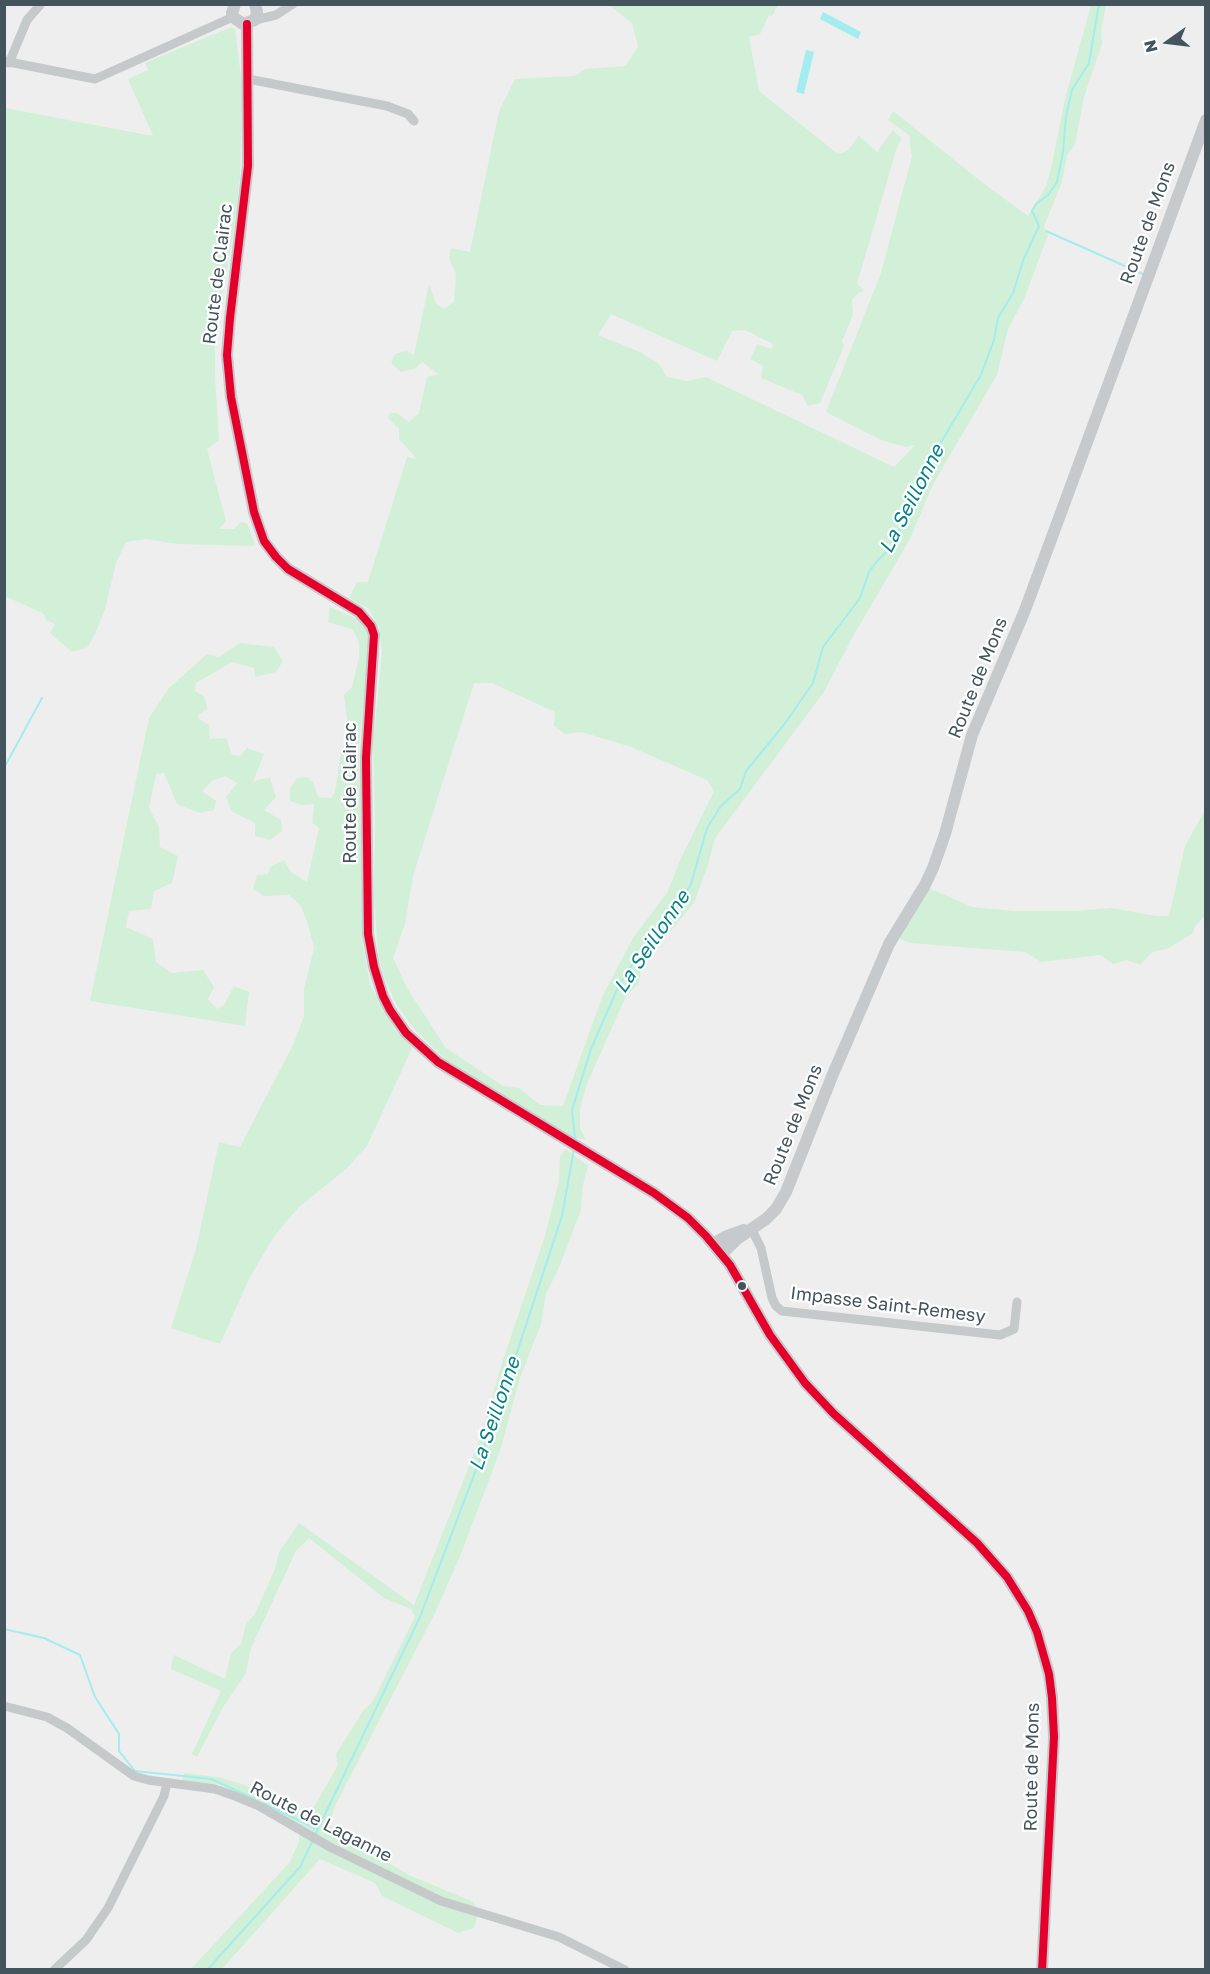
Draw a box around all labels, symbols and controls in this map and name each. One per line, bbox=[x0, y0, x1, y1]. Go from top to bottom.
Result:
north arrow bbox=[1138, 12, 1198, 72]
text: N bbox=[1139, 38, 1162, 55]
street label: Route de Mons bbox=[1116, 159, 1180, 287]
street label: Route de Clairac bbox=[199, 202, 237, 346]
water label: La Seillonne bbox=[874, 441, 950, 557]
street label: Route de Mons bbox=[944, 614, 1012, 742]
street label: Route de Clairac bbox=[339, 722, 361, 864]
water label: La Seillonne bbox=[609, 886, 695, 998]
street label: Route de Mons bbox=[759, 1061, 827, 1189]
unlabelled marker bbox=[736, 1280, 748, 1292]
street label: Impasse Saint-Remesy bbox=[789, 1282, 987, 1328]
water label: La Seillonne bbox=[464, 1354, 526, 1474]
street label: Route de Mons bbox=[1020, 1702, 1044, 1832]
street label: Route de Laganne bbox=[246, 1777, 396, 1867]

